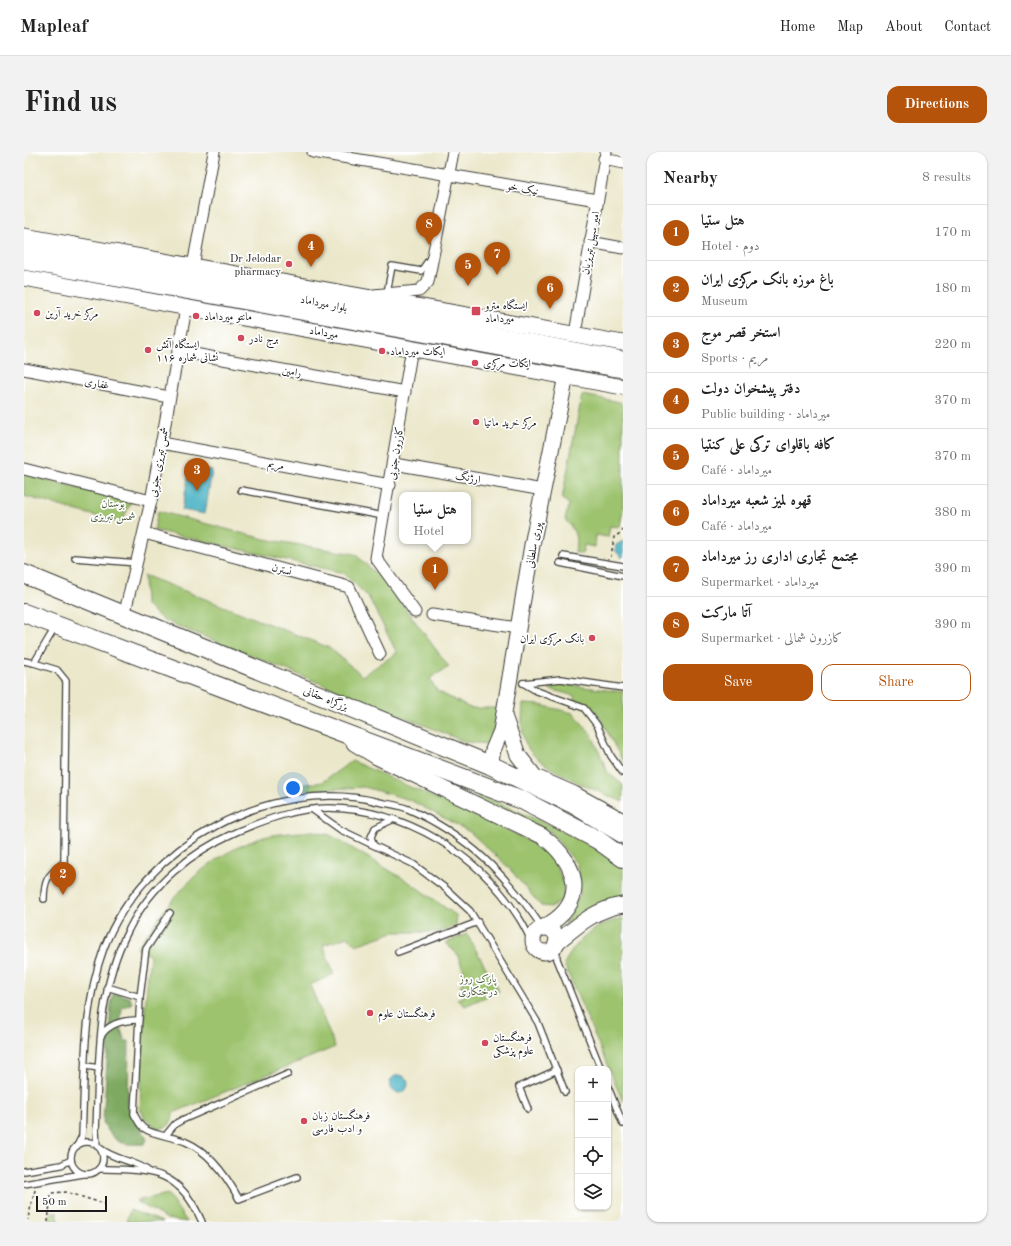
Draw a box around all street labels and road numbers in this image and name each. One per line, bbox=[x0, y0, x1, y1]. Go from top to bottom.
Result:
street label: نیک خو bbox=[505, 180, 539, 198]
street label: امیر سهیل تبریزیان bbox=[581, 211, 604, 276]
street label: بلوار میرداماد bbox=[299, 295, 348, 314]
street label: میرداماد bbox=[308, 326, 339, 341]
street label: رامین bbox=[281, 365, 302, 380]
street label: غفارى bbox=[84, 377, 110, 392]
street label: شمس تبریزی جنوبی bbox=[148, 426, 172, 498]
street label: کازرون جنوبی bbox=[386, 426, 407, 481]
street label: مریم bbox=[266, 459, 285, 475]
street label: ارژنگ bbox=[454, 468, 482, 486]
street label: پوری سلطانی bbox=[525, 520, 545, 569]
street label: نسترن bbox=[270, 562, 293, 578]
street label: بزرگراه حقانی bbox=[302, 683, 351, 713]

